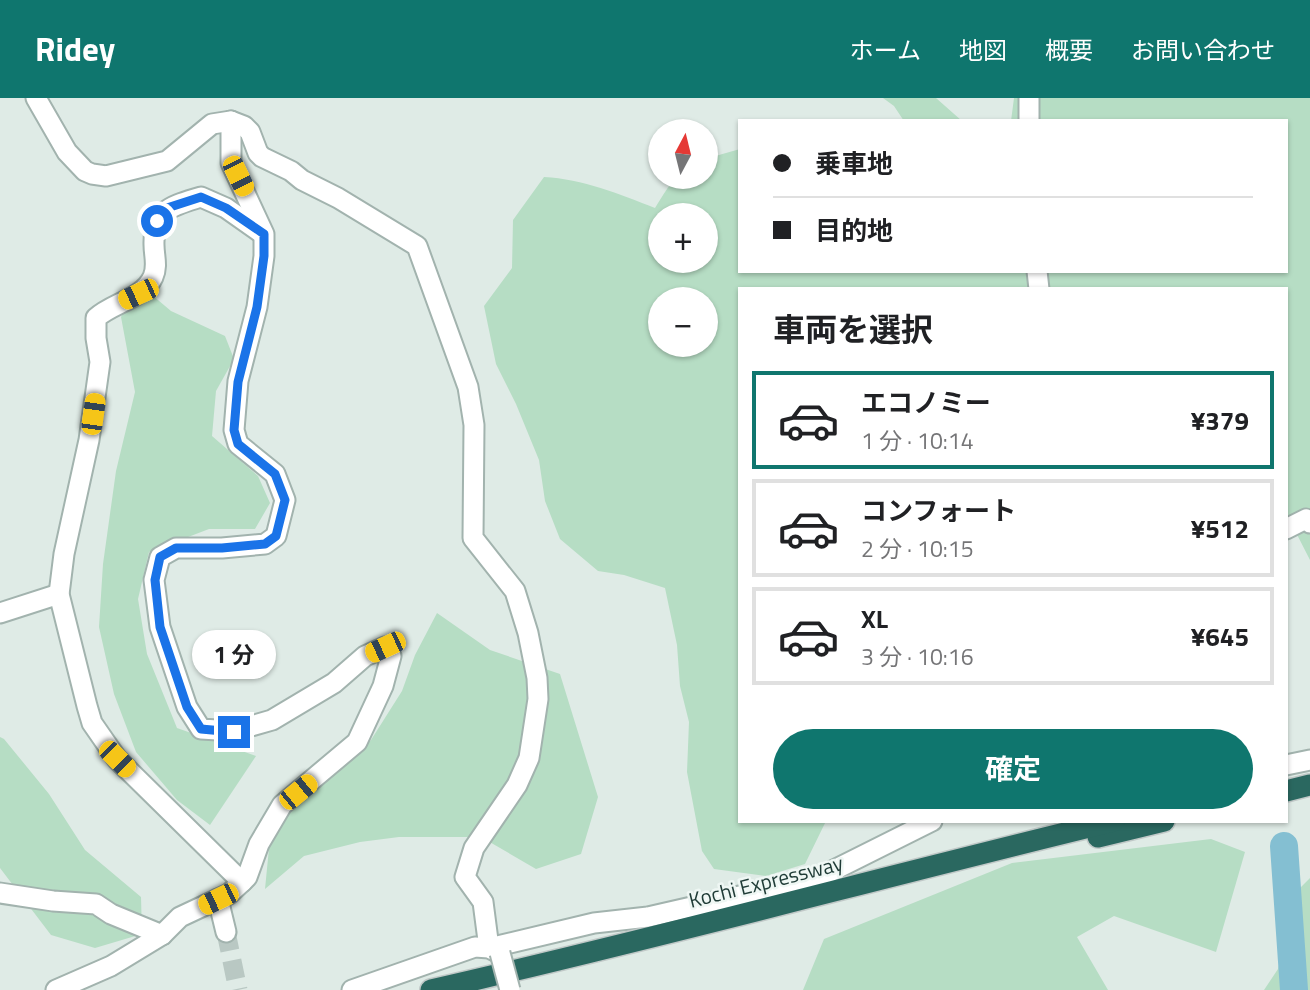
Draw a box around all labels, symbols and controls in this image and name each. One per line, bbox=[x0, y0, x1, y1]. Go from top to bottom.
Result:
text: Ridey bbox=[35, 24, 115, 74]
text: ホーム bbox=[850, 32, 921, 68]
text: 地図 bbox=[959, 32, 1007, 68]
text: 概要 bbox=[1045, 32, 1093, 68]
text: お問い合わせ bbox=[1131, 32, 1275, 68]
north arrow bbox=[648, 119, 718, 189]
map controls bbox=[648, 119, 718, 357]
text: 乗車地 bbox=[815, 144, 893, 183]
car bbox=[220, 153, 257, 199]
button: + bbox=[648, 203, 718, 273]
route start bbox=[141, 205, 173, 237]
text: 目的地 bbox=[815, 211, 893, 250]
car bbox=[115, 276, 162, 312]
button: − bbox=[648, 287, 718, 357]
text: 車両を選択 bbox=[773, 305, 933, 353]
text: エコノミー bbox=[861, 383, 991, 422]
icon: car bbox=[777, 389, 840, 452]
car bbox=[80, 392, 107, 436]
text: ¥379 bbox=[1191, 401, 1249, 440]
text: 1 分 · 10:14 bbox=[861, 423, 974, 458]
text: コンフォート bbox=[861, 491, 1016, 530]
icon: car bbox=[777, 497, 840, 560]
text: ¥512 bbox=[1191, 509, 1249, 548]
text: 2 分 · 10:15 bbox=[861, 531, 974, 566]
text: XL bbox=[861, 599, 888, 638]
icon: car bbox=[777, 605, 840, 668]
text: ¥645 bbox=[1191, 617, 1249, 656]
car bbox=[362, 629, 409, 665]
callout: 1 分 bbox=[192, 630, 276, 680]
text: 1 分 bbox=[214, 637, 254, 672]
text: 3 分 · 10:16 bbox=[861, 639, 974, 674]
route end bbox=[218, 716, 250, 748]
button: 確定 bbox=[773, 729, 1253, 809]
car bbox=[95, 737, 140, 781]
car bbox=[276, 771, 321, 813]
street label: Kochi Expressway bbox=[685, 846, 846, 916]
car bbox=[195, 880, 242, 918]

